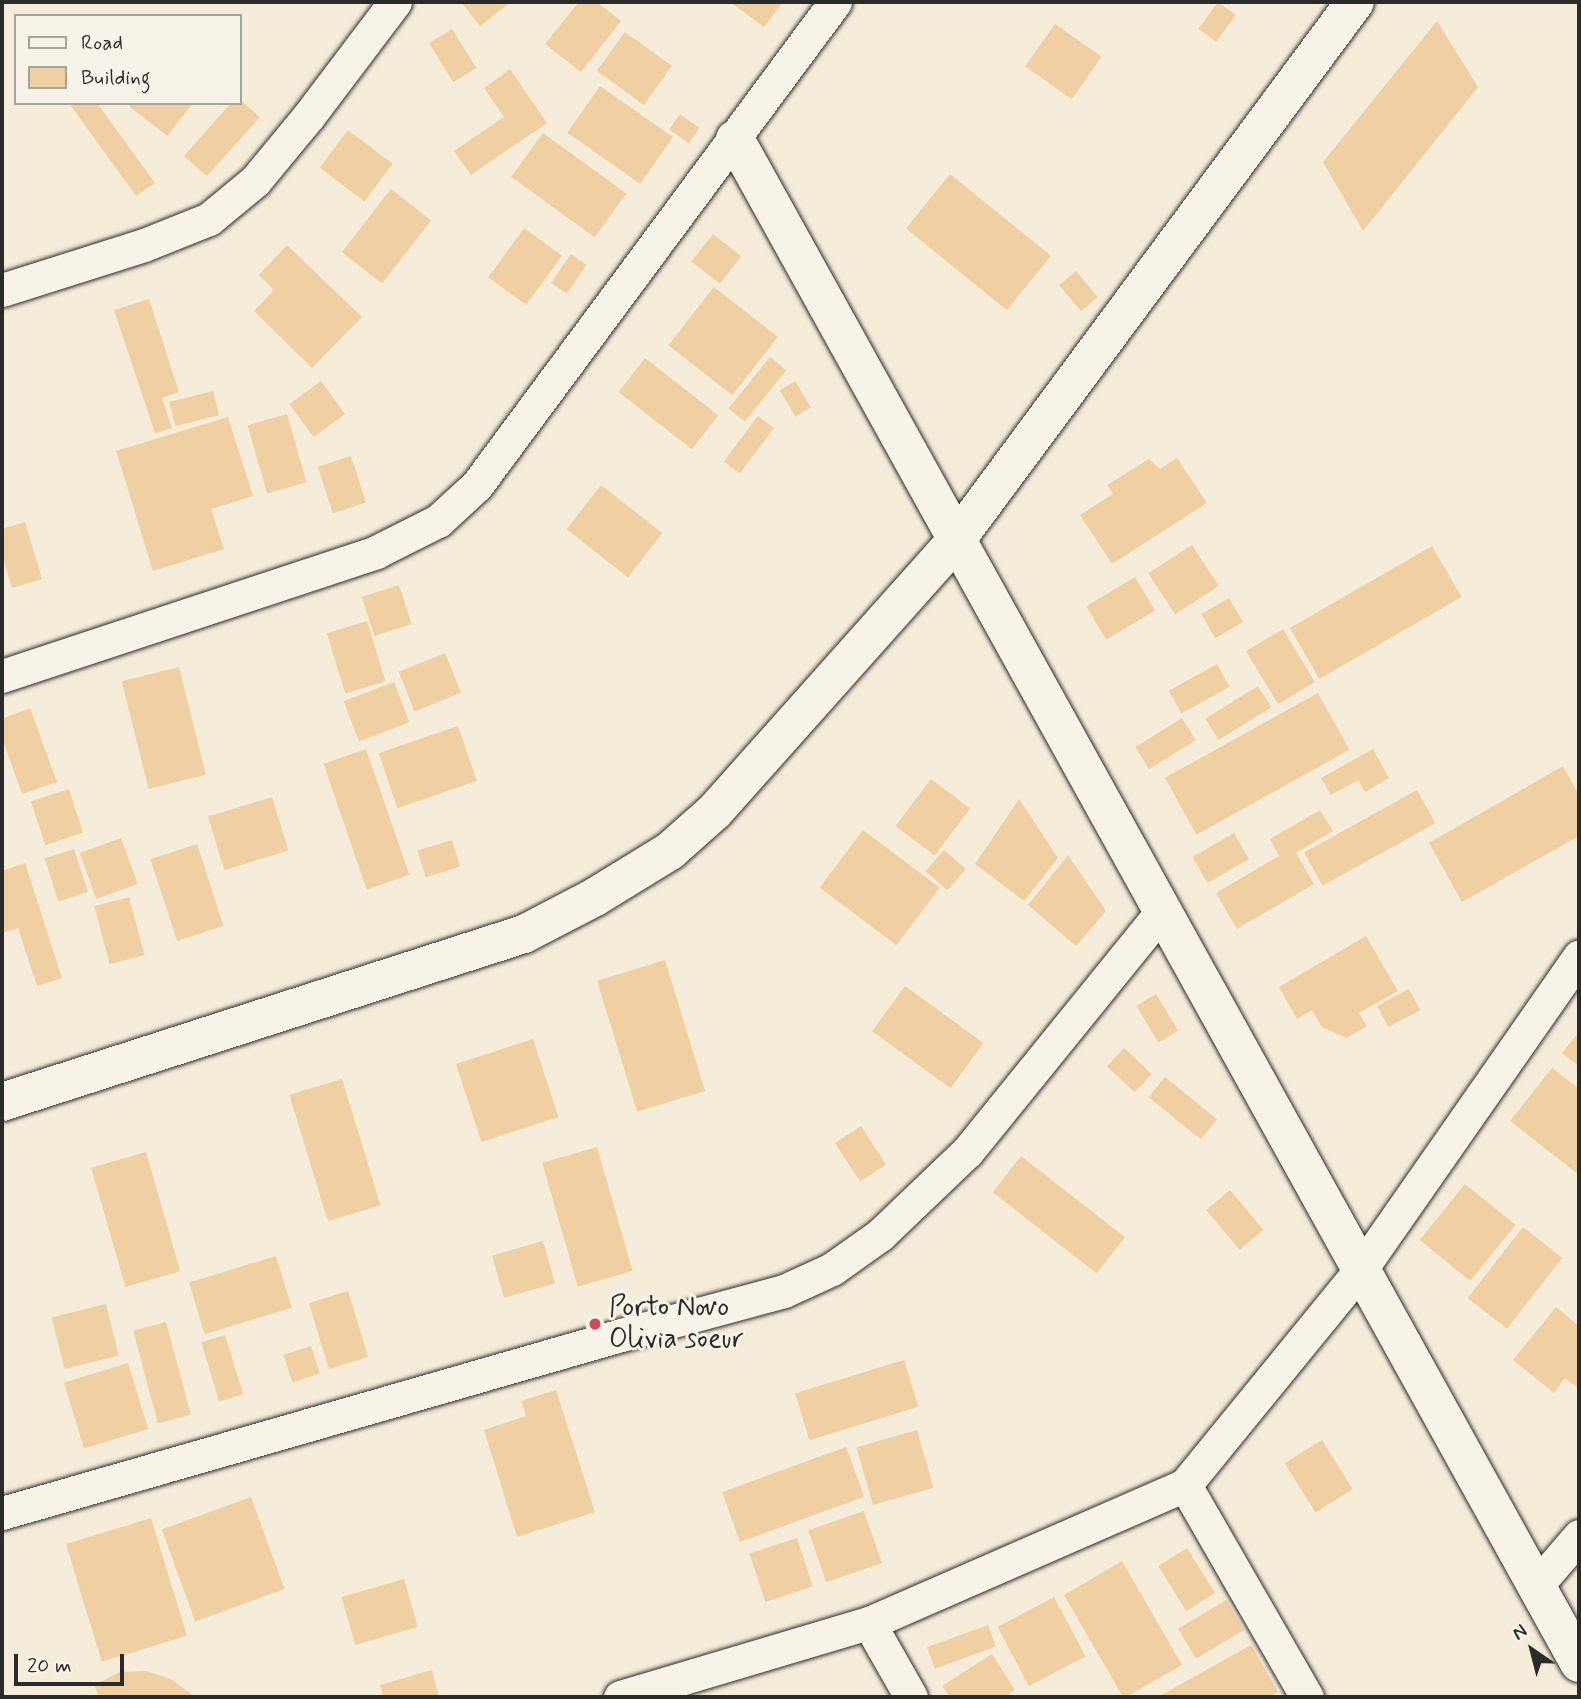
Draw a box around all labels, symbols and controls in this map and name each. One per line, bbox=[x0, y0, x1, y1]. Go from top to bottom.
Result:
legend bbox=[14, 14, 242, 105]
text: Road bbox=[81, 29, 123, 57]
text: Building bbox=[81, 64, 151, 92]
place label: Porto Novo Olivia soeur bbox=[609, 1291, 750, 1357]
marker: Porto Novo Olivia soeur bbox=[587, 1316, 603, 1332]
north arrow bbox=[1497, 1615, 1567, 1685]
text: N bbox=[1507, 1619, 1532, 1646]
scale bar bbox=[18, 1640, 128, 1684]
text: 20 m bbox=[27, 1652, 72, 1680]

